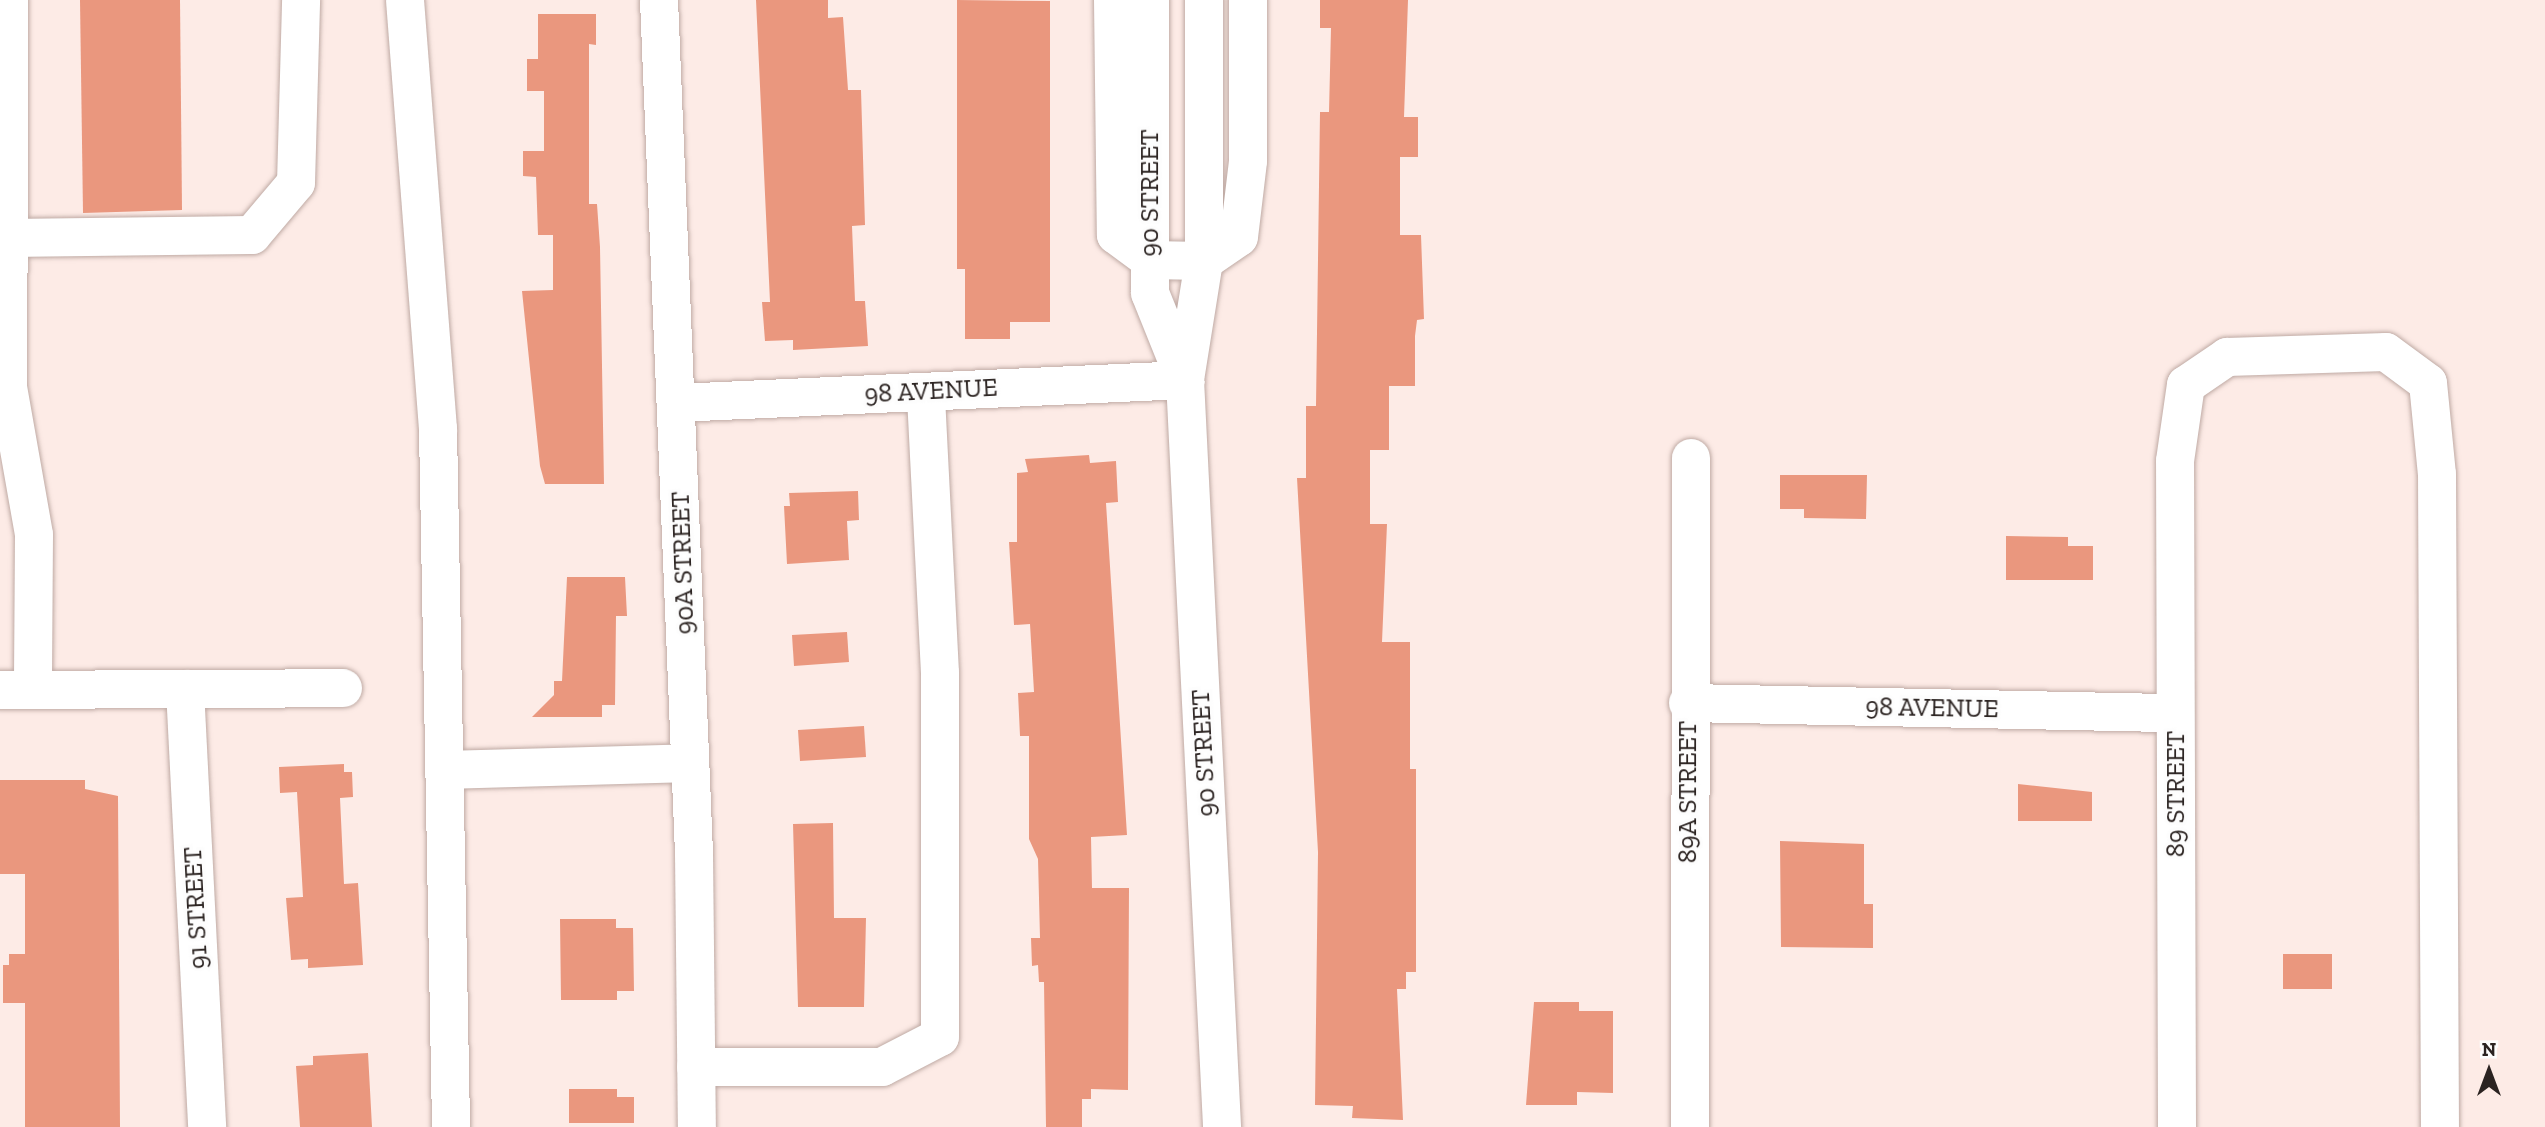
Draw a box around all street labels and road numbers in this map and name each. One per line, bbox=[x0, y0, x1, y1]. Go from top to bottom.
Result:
street label: 90 STREET bbox=[1134, 129, 1166, 257]
street label: 98 AVENUE bbox=[863, 372, 999, 410]
street label: 90A STREET bbox=[665, 491, 701, 635]
street label: 90 STREET bbox=[1185, 689, 1223, 817]
street label: 98 AVENUE bbox=[1865, 691, 1999, 725]
street label: 89A STREET bbox=[1672, 720, 1704, 864]
street label: 89 STREET bbox=[2160, 731, 2192, 857]
street label: 91 STREET bbox=[177, 846, 215, 970]

